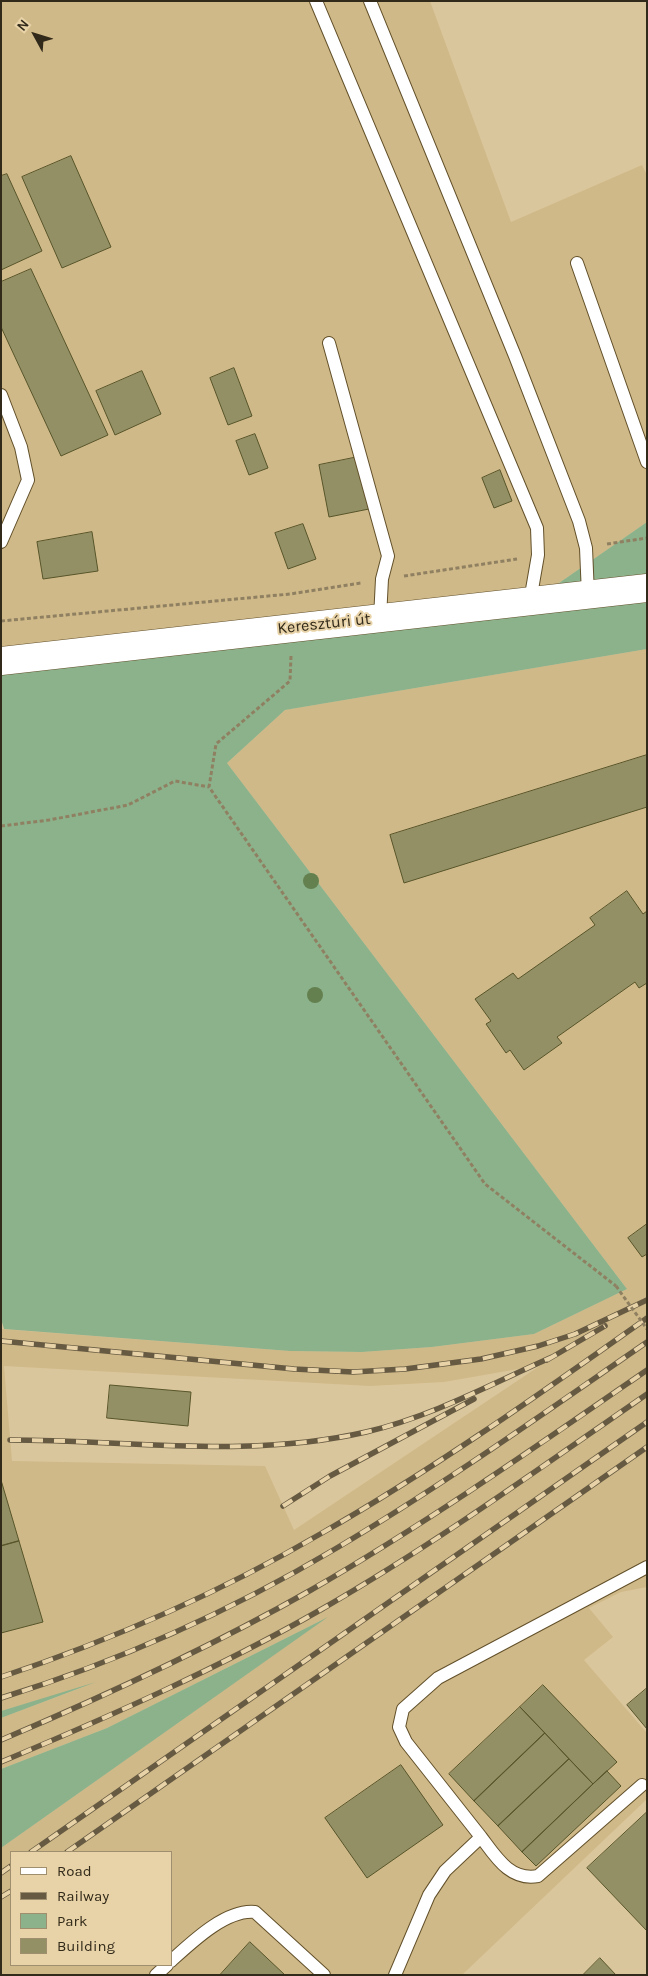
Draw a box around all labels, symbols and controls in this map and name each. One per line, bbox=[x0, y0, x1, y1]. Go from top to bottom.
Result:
north arrow bbox=[10, 10, 60, 60]
text: N bbox=[13, 16, 33, 35]
street label: Keresztúri út bbox=[276, 610, 372, 638]
legend bbox=[10, 1851, 172, 1966]
text: Road bbox=[57, 1862, 92, 1880]
text: Railway bbox=[57, 1887, 109, 1905]
text: Park bbox=[57, 1912, 87, 1930]
text: Building bbox=[57, 1937, 115, 1955]

